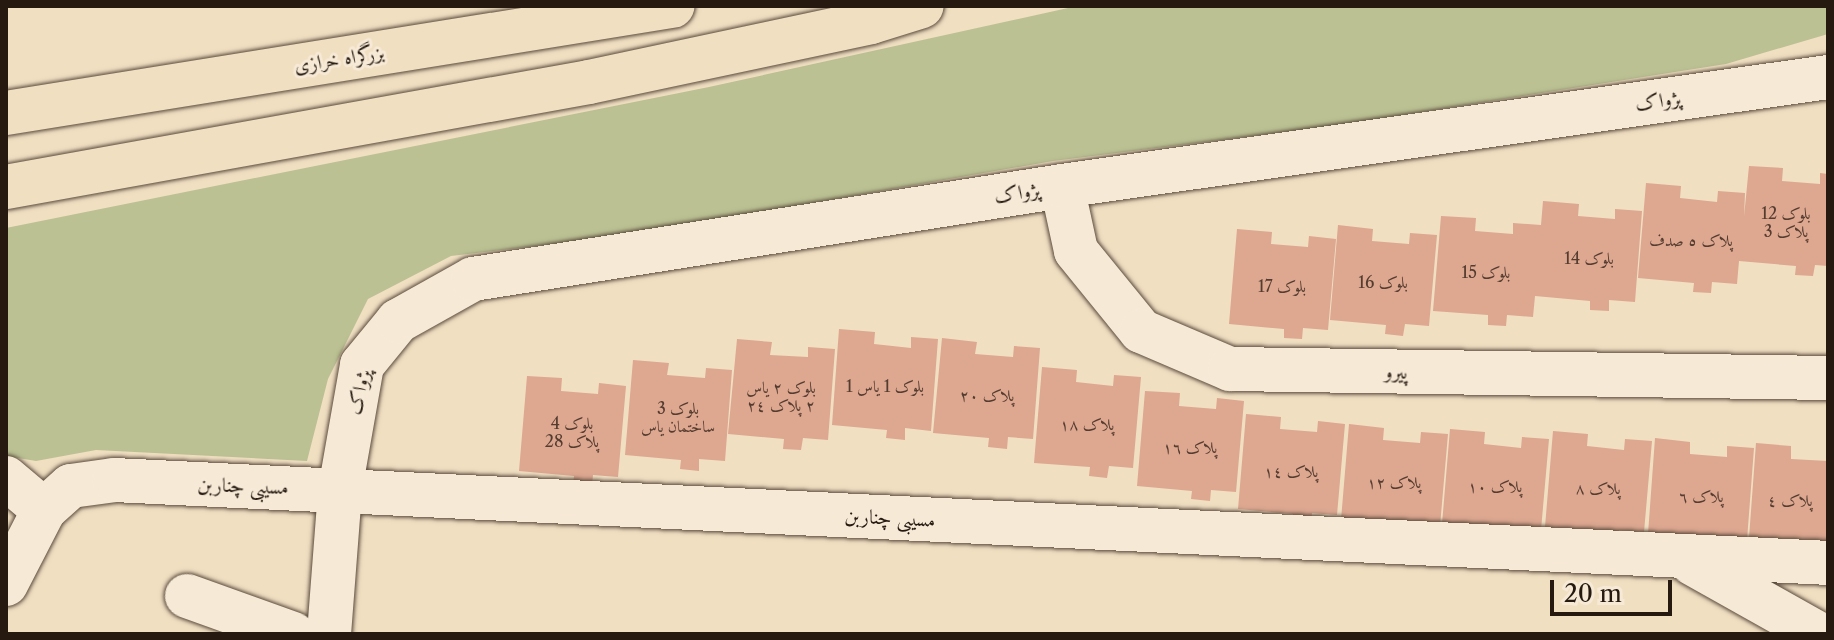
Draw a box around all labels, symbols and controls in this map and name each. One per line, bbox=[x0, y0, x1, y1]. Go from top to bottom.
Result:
street label: بزرگراه خرازی bbox=[292, 40, 386, 78]
street label: پژواک bbox=[1634, 86, 1682, 116]
street label: پژواک bbox=[992, 178, 1042, 208]
house number: بلوک 12 پلاک 3 bbox=[1761, 203, 1811, 241]
house number: پلاک ٥ صدف bbox=[1649, 230, 1733, 250]
house number: بلوک 14 bbox=[1564, 248, 1614, 268]
house number: بلوک 15 bbox=[1462, 262, 1510, 282]
house number: بلوک 16 bbox=[1358, 272, 1408, 292]
house number: بلوک 17 bbox=[1258, 276, 1306, 296]
street label: پیرو bbox=[1384, 360, 1408, 384]
street label: پژواک bbox=[342, 367, 376, 417]
house number: بلوک 1 یاس 1 bbox=[846, 376, 924, 396]
house number: بلوک ٢ یاس ٢ پلاک ٢٤ bbox=[746, 377, 816, 415]
house number: پلاک ٢٠ bbox=[960, 385, 1014, 405]
house number: بلوک 3 ساختمان یاس bbox=[641, 398, 715, 436]
house number: بلوک 4 پلاک 28 bbox=[545, 413, 599, 451]
house number: پلاک ١٨ bbox=[1060, 414, 1114, 434]
house number: پلاک ١٦ bbox=[1163, 437, 1217, 457]
house number: پلاک ١٤ bbox=[1264, 461, 1318, 481]
street label: مسیبی چناربن bbox=[197, 472, 289, 500]
house number: پلاک ١٢ bbox=[1367, 472, 1421, 492]
house number: پلاک ١٠ bbox=[1468, 476, 1522, 496]
house number: پلاک ٨ bbox=[1576, 478, 1620, 498]
house number: پلاک ٦ bbox=[1679, 486, 1723, 506]
house number: پلاک ٤ bbox=[1768, 490, 1812, 510]
street label: مسیبی چناربن bbox=[844, 504, 936, 532]
scale bar bbox=[1554, 564, 1676, 614]
text: 20 m bbox=[1564, 579, 1622, 608]

